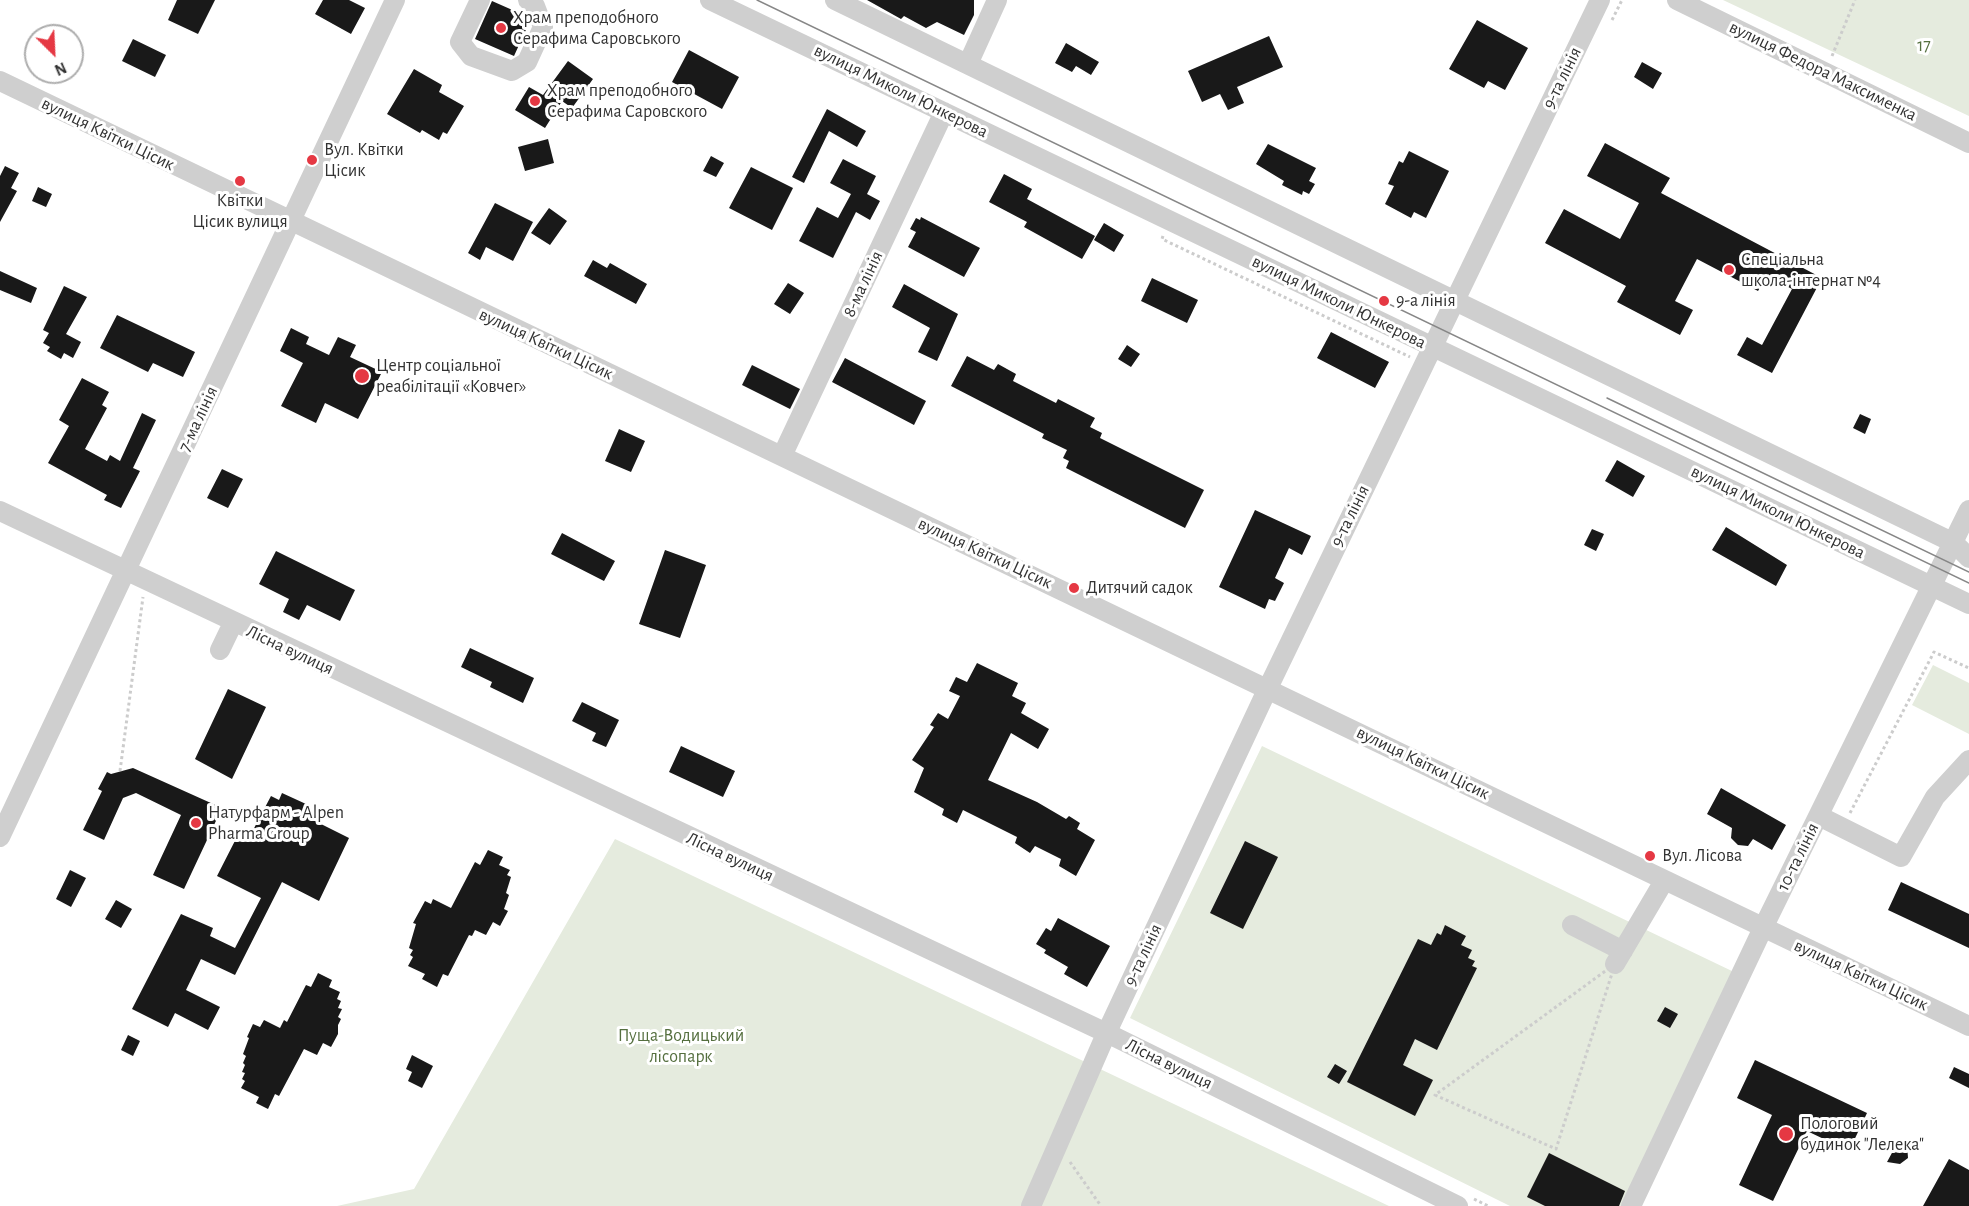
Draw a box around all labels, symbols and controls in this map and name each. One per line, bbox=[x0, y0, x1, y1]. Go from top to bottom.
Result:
place label: Храм преподобного Серафима Саровського bbox=[513, 7, 681, 50]
street label: вулиця Федора Максименка bbox=[1726, 16, 1920, 126]
marker: Храм преподобного Серафима Саровського bbox=[494, 21, 508, 35]
north arrow bbox=[24, 24, 84, 84]
park label: 17 bbox=[1917, 35, 1931, 57]
street label: вулиця Миколи Юнкерова bbox=[810, 39, 992, 143]
street label: 9-та лінія bbox=[1538, 44, 1586, 112]
text: N bbox=[52, 59, 69, 78]
place label: Храм преподобного Серафима Саровского bbox=[547, 80, 707, 122]
street label: вулиця Квітки Цісик bbox=[38, 92, 178, 176]
marker: Храм преподобного Серафима Саровского bbox=[528, 94, 542, 108]
place label: Вул. Квітки Цісик bbox=[324, 139, 404, 182]
marker: Вул. Квітки Цісик bbox=[305, 153, 319, 167]
marker: Квітки Цісик вулиця bbox=[233, 174, 247, 188]
place label: Квітки Цісик вулиця bbox=[192, 190, 288, 232]
street label: 8-ма лінія bbox=[838, 247, 888, 321]
place label: Спеціальна школа-інтернат №4 bbox=[1741, 249, 1881, 292]
street label: вулиця Миколи Юнкерова bbox=[1248, 250, 1430, 354]
marker: Спеціальна школа-інтернат №4 bbox=[1722, 263, 1736, 277]
place label: 9-а лінія bbox=[1396, 290, 1456, 312]
marker: 9-а лінія bbox=[1377, 294, 1391, 308]
street label: вулиця Квітки Цісик bbox=[476, 303, 616, 385]
place label: Центр соціальної реабілітації «Ковчег» bbox=[376, 355, 526, 398]
marker: Центр соціальної реабілітації «Ковчег» bbox=[353, 367, 371, 385]
street label: 7-ма лінія bbox=[173, 383, 223, 455]
street label: вулиця Миколи Юнкерова bbox=[1687, 460, 1869, 564]
street label: 9-та лінія bbox=[1326, 482, 1374, 550]
street label: вулиця Квітки Цісик bbox=[915, 512, 1055, 594]
place label: Дитячий садок bbox=[1086, 577, 1193, 599]
marker: Дитячий садок bbox=[1067, 581, 1081, 595]
street label: Лісна вулиця bbox=[243, 620, 337, 680]
street label: вулиця Квітки Цісик bbox=[1353, 721, 1493, 805]
place label: Натурфарм - Alpen Pharma Group bbox=[208, 802, 344, 844]
marker: Натурфарм - Alpen Pharma Group bbox=[189, 816, 203, 830]
street label: 10-та лінія bbox=[1772, 819, 1824, 895]
street label: Лісна вулиця bbox=[683, 827, 777, 887]
place label: Вул. Лісова bbox=[1662, 845, 1742, 867]
marker: Вул. Лісова bbox=[1643, 849, 1657, 863]
street label: 9-та лінія bbox=[1119, 920, 1167, 990]
street label: вулиця Квітки Цісик bbox=[1791, 934, 1931, 1016]
park label: Пуща-Водицький лісопарк bbox=[618, 1025, 744, 1068]
street label: Лісна вулиця bbox=[1122, 1034, 1216, 1094]
place label: Пологовий будинок "Лелека" bbox=[1800, 1113, 1924, 1156]
marker: Пологовий будинок "Лелека" bbox=[1777, 1125, 1795, 1143]

